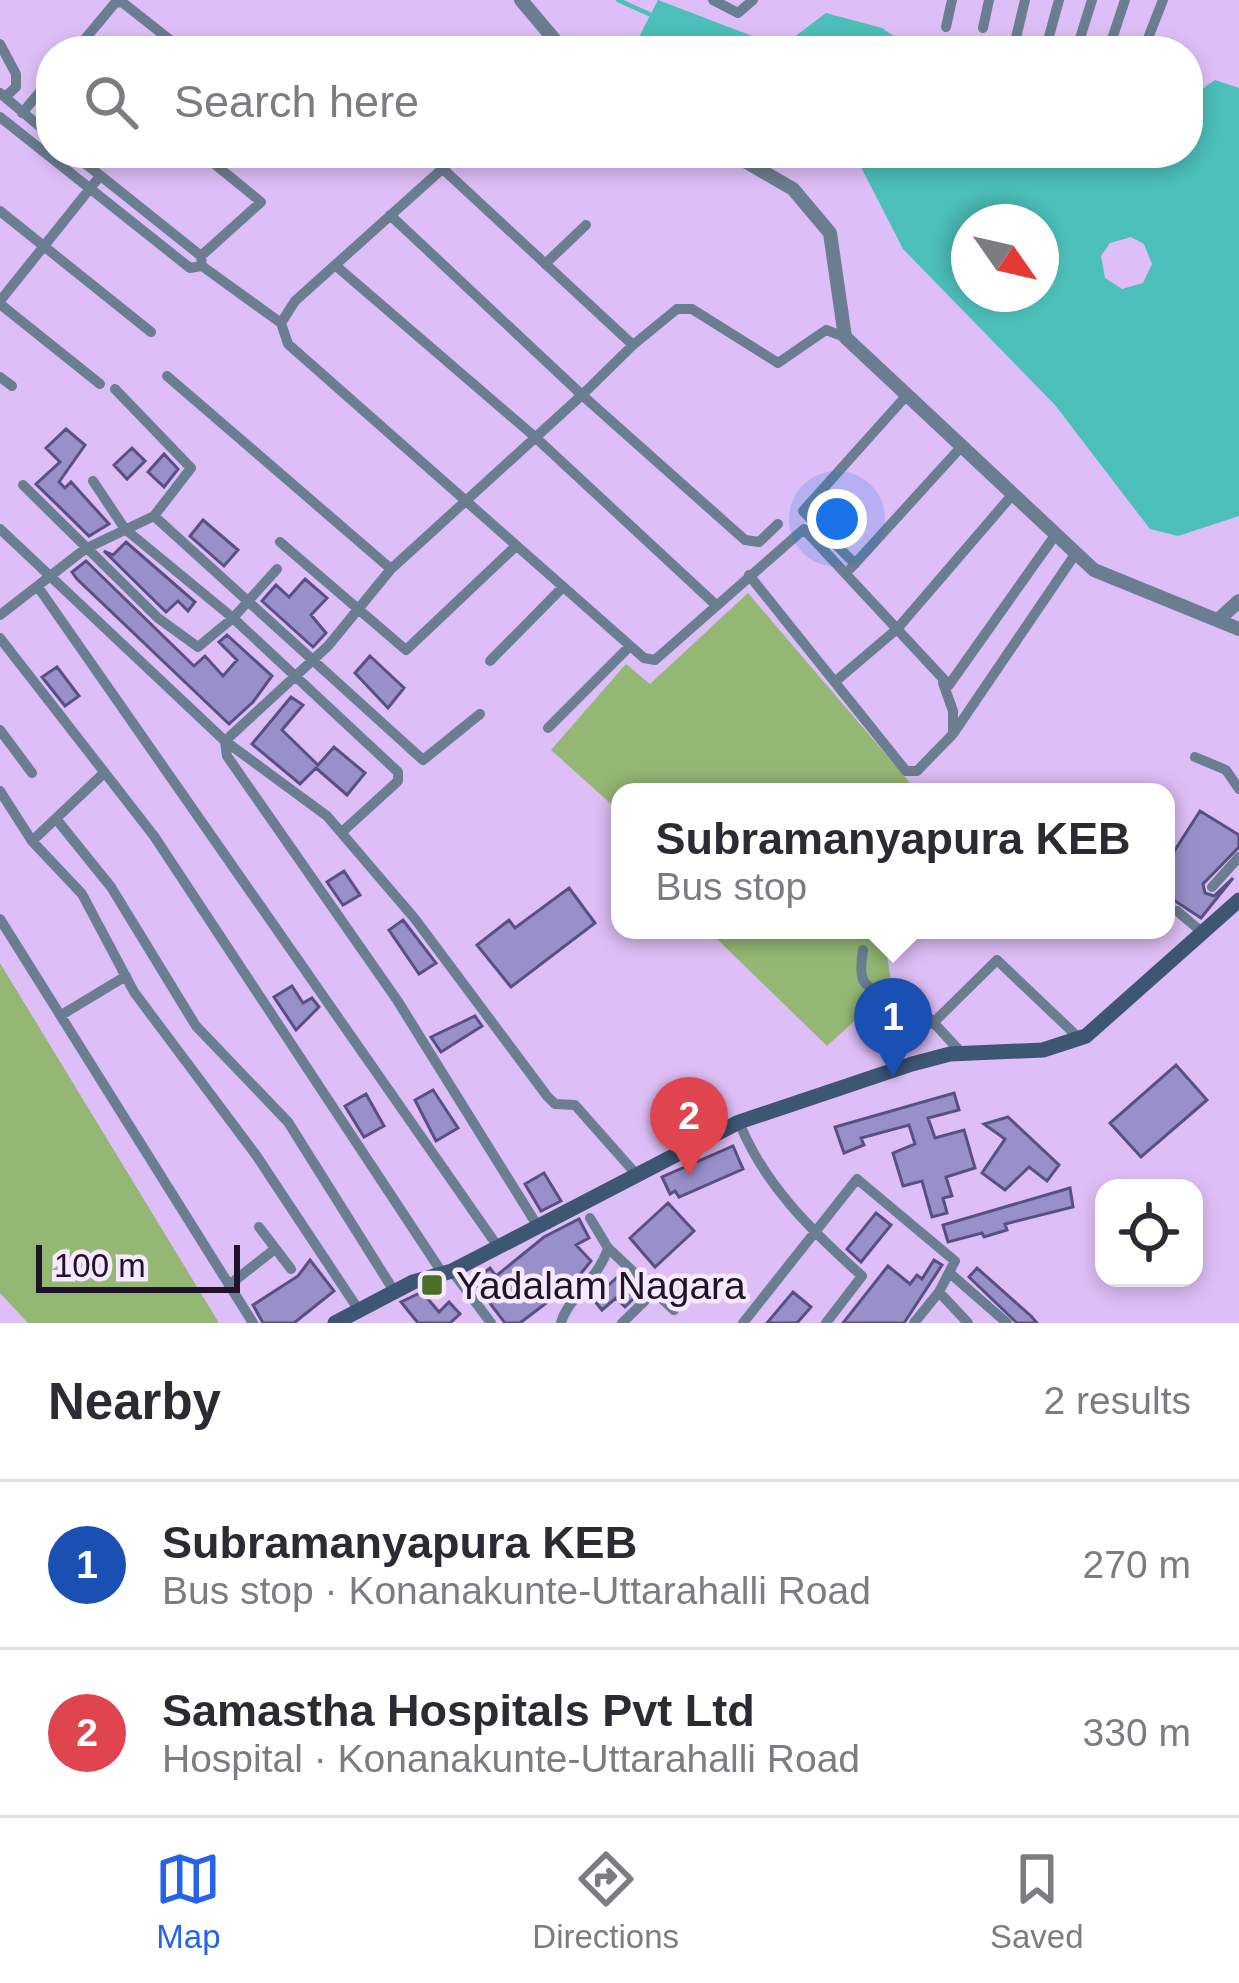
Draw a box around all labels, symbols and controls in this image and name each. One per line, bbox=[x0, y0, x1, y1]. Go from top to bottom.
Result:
search box bbox=[36, 36, 1203, 168]
icon: search bbox=[78, 69, 144, 135]
text: Search here bbox=[174, 76, 419, 127]
north arrow bbox=[951, 204, 1059, 312]
your location bbox=[807, 489, 867, 549]
popup bbox=[611, 783, 1175, 939]
text: Subramanyapura KEB bbox=[655, 813, 1131, 864]
text: Bus stop bbox=[655, 865, 807, 908]
pin: 1 bbox=[854, 978, 932, 1077]
pin: 2 bbox=[650, 1077, 728, 1176]
map controls bbox=[1095, 1179, 1203, 1287]
button: locate bbox=[1095, 1179, 1203, 1287]
scale bar bbox=[36, 1239, 240, 1292]
text: 100 m bbox=[54, 1247, 146, 1284]
place label: Yadalam Nagara bbox=[456, 1264, 746, 1307]
marker: Yadalam Nagara bbox=[419, 1272, 445, 1298]
text: Nearby bbox=[48, 1373, 221, 1430]
text: 2 results bbox=[1044, 1379, 1191, 1422]
text: Subramanyapura KEB bbox=[162, 1517, 637, 1568]
text: 1 bbox=[76, 1543, 98, 1586]
text: 270 m bbox=[1083, 1543, 1191, 1586]
text: Bus stop · Konanakunte-Uttarahalli Road bbox=[162, 1569, 871, 1612]
text: Samastha Hospitals Pvt Ltd bbox=[162, 1685, 755, 1736]
text: 2 bbox=[76, 1711, 98, 1754]
text: 330 m bbox=[1083, 1711, 1191, 1754]
text: Hospital · Konanakunte-Uttarahalli Road bbox=[162, 1737, 860, 1780]
tab: Map bbox=[155, 1846, 221, 1956]
tab: Directions bbox=[532, 1846, 679, 1956]
tab: Saved bbox=[990, 1846, 1084, 1956]

